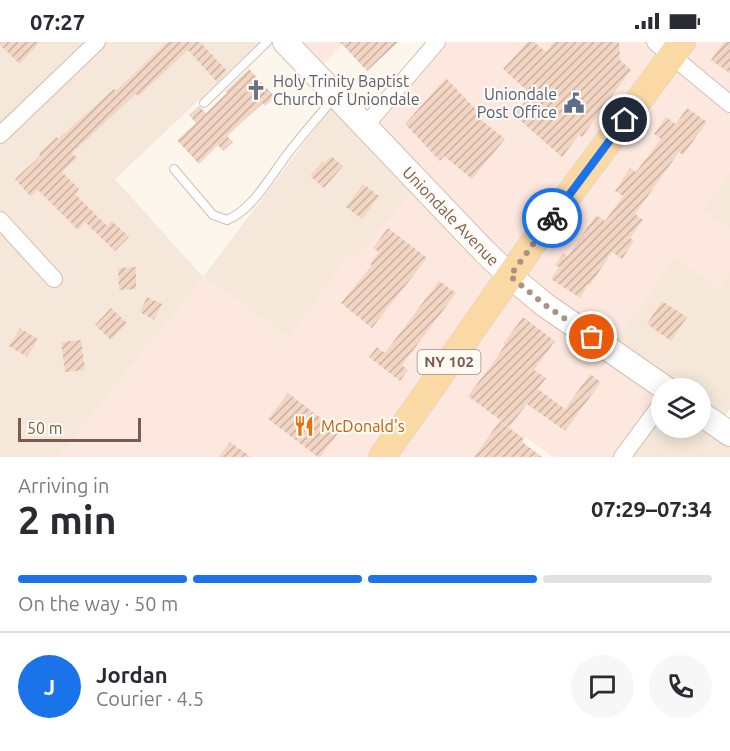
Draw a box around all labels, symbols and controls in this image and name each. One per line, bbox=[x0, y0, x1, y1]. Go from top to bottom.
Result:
text: 07:27 bbox=[30, 9, 85, 34]
place label: Holy Trinity Baptist Church of Uniondale bbox=[273, 72, 420, 108]
church icon: Holy Trinity Baptist Church of Uniondale bbox=[244, 78, 268, 102]
place label: Uniondale Post Office bbox=[477, 85, 557, 121]
public building icon: Uniondale Post Office bbox=[562, 91, 586, 115]
pin bbox=[599, 94, 650, 145]
icon: home bbox=[608, 103, 641, 136]
street label: Uniondale Avenue bbox=[399, 163, 503, 269]
courier bbox=[522, 188, 582, 248]
icon: bike bbox=[536, 202, 569, 235]
pin bbox=[566, 311, 617, 362]
icon: bag bbox=[575, 320, 608, 353]
road number: NY 102 bbox=[418, 350, 480, 374]
map controls bbox=[651, 378, 711, 438]
button: layers bbox=[651, 378, 711, 438]
restaurant icon: McDonald's bbox=[292, 414, 316, 438]
scale bar bbox=[18, 415, 141, 442]
place label: McDonald's bbox=[321, 417, 405, 435]
text: 50 m bbox=[27, 419, 63, 437]
text: Arriving in bbox=[18, 474, 109, 497]
text: 07:29–07:34 bbox=[591, 496, 712, 521]
text: 2 min bbox=[18, 498, 117, 541]
text: On the way · 50 m bbox=[18, 592, 178, 615]
button: chat bbox=[571, 655, 634, 718]
button: phone bbox=[649, 655, 712, 718]
text: Jordan bbox=[96, 662, 168, 687]
text: J bbox=[44, 674, 55, 699]
text: Courier · 4.5 bbox=[96, 687, 204, 710]

